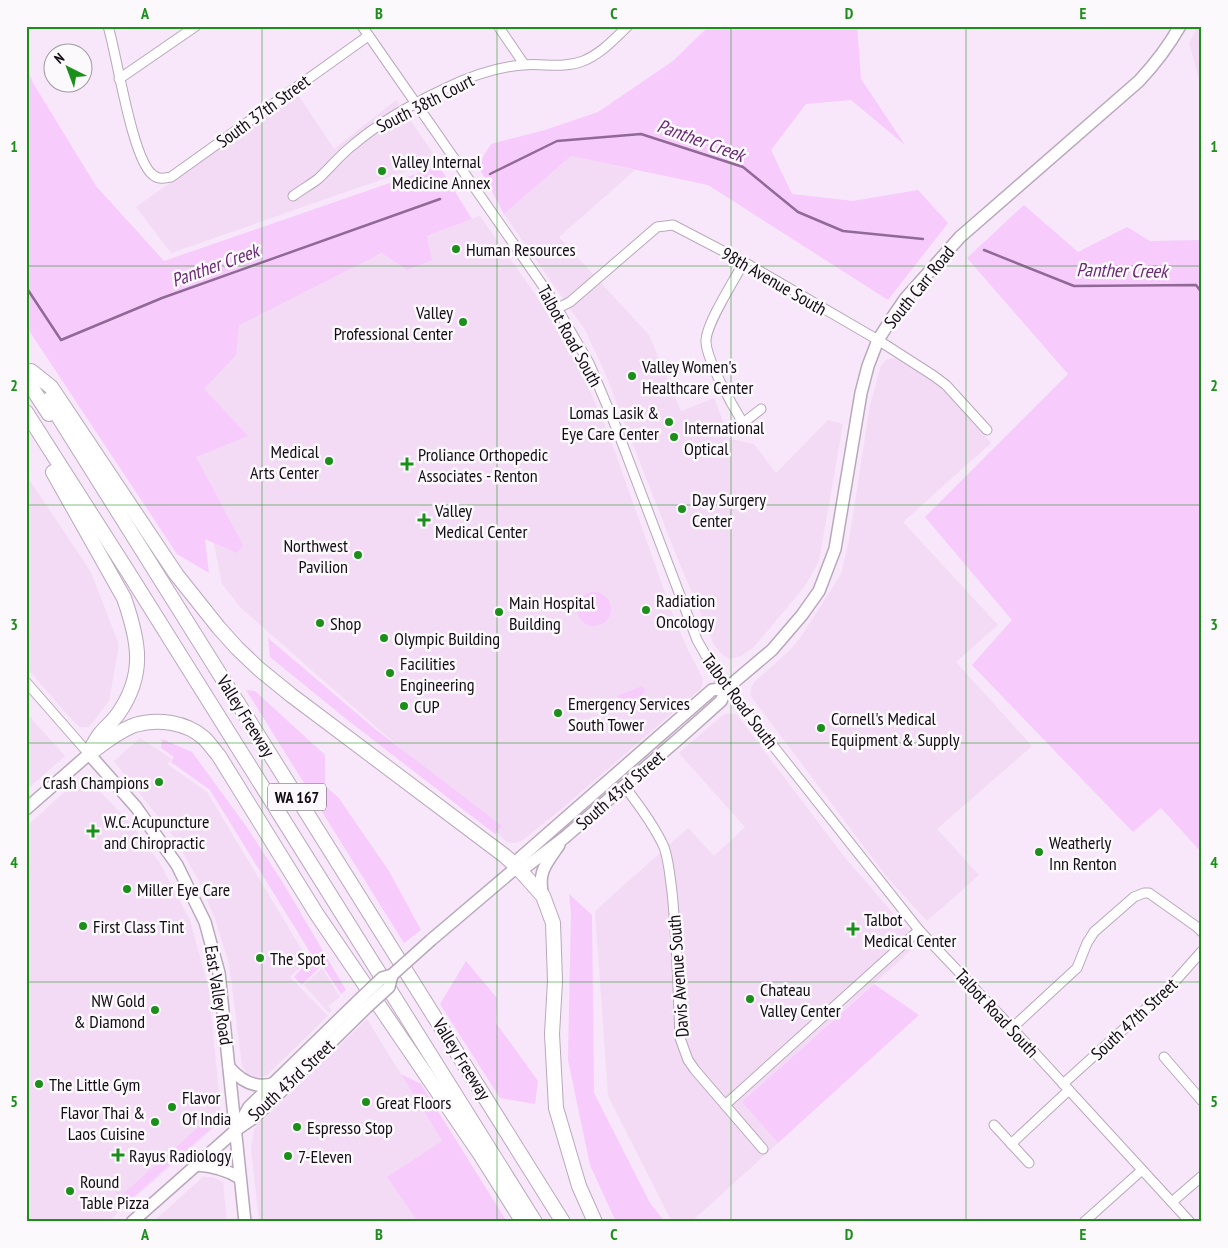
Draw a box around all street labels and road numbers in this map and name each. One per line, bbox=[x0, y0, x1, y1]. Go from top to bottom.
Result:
street label: South 37th Street bbox=[212, 69, 314, 153]
street label: South 38th Court bbox=[372, 69, 478, 137]
street label: South Carr Road bbox=[879, 241, 959, 333]
street label: 98th Avenue South bbox=[717, 242, 831, 320]
street label: Talbot Road South bbox=[533, 281, 607, 391]
street label: Talbot Road South bbox=[697, 649, 783, 753]
street label: Valley Freeway bbox=[211, 670, 280, 761]
street label: South 43rd Street bbox=[571, 745, 669, 835]
road number: WA 167 bbox=[268, 784, 326, 810]
street label: Davis Avenue South bbox=[662, 914, 694, 1038]
street label: East Valley Road bbox=[200, 944, 238, 1046]
street label: Talbot Road South bbox=[950, 964, 1044, 1062]
street label: South 47th Street bbox=[1086, 973, 1182, 1065]
street label: Valley Freeway bbox=[427, 1013, 496, 1104]
street label: South 43rd Street bbox=[243, 1034, 339, 1126]

